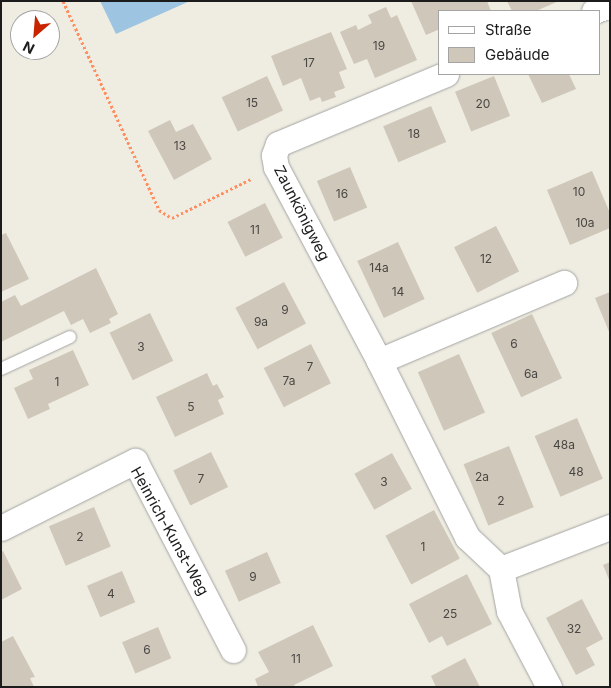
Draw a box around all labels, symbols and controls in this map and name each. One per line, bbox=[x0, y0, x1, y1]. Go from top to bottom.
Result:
north arrow bbox=[10, 10, 60, 60]
legend bbox=[438, 10, 601, 75]
text: Straße bbox=[485, 20, 532, 39]
text: N bbox=[20, 38, 37, 58]
house number: 19 bbox=[373, 39, 385, 53]
text: Gebäude bbox=[485, 45, 550, 64]
house number: 17 bbox=[303, 56, 315, 70]
house number: 15 bbox=[246, 96, 258, 110]
house number: 20 bbox=[476, 97, 490, 111]
house number: 18 bbox=[408, 127, 420, 141]
house number: 13 bbox=[174, 139, 186, 153]
street label: Zaunkönigweg bbox=[270, 163, 334, 263]
house number: 10 bbox=[573, 185, 585, 199]
house number: 16 bbox=[336, 187, 348, 201]
house number: 10a bbox=[575, 216, 595, 230]
house number: 11 bbox=[250, 223, 260, 237]
house number: 12 bbox=[480, 252, 492, 266]
house number: 14a bbox=[369, 261, 389, 275]
house number: 14 bbox=[392, 285, 404, 299]
house number: 9 bbox=[281, 303, 289, 317]
house number: 9a bbox=[254, 315, 268, 329]
house number: 6 bbox=[510, 337, 518, 351]
house number: 3 bbox=[137, 340, 145, 354]
house number: 7 bbox=[307, 360, 313, 374]
house number: 6a bbox=[524, 367, 538, 381]
house number: 7a bbox=[283, 374, 295, 388]
house number: 1 bbox=[55, 375, 59, 389]
house number: 5 bbox=[187, 400, 195, 414]
house number: 48a bbox=[553, 438, 575, 452]
street label: Heinrich-Kunst-Weg bbox=[127, 464, 213, 598]
house number: 48 bbox=[568, 465, 584, 479]
house number: 2a bbox=[475, 470, 489, 484]
house number: 7 bbox=[198, 472, 204, 486]
house number: 3 bbox=[380, 475, 388, 489]
house number: 2 bbox=[497, 494, 505, 508]
house number: 2 bbox=[76, 530, 84, 544]
house number: 1 bbox=[421, 540, 425, 554]
house number: 9 bbox=[249, 570, 257, 584]
house number: 4 bbox=[107, 587, 115, 601]
house number: 25 bbox=[443, 607, 457, 621]
house number: 32 bbox=[567, 622, 581, 636]
house number: 6 bbox=[143, 643, 151, 657]
house number: 11 bbox=[291, 652, 301, 666]

